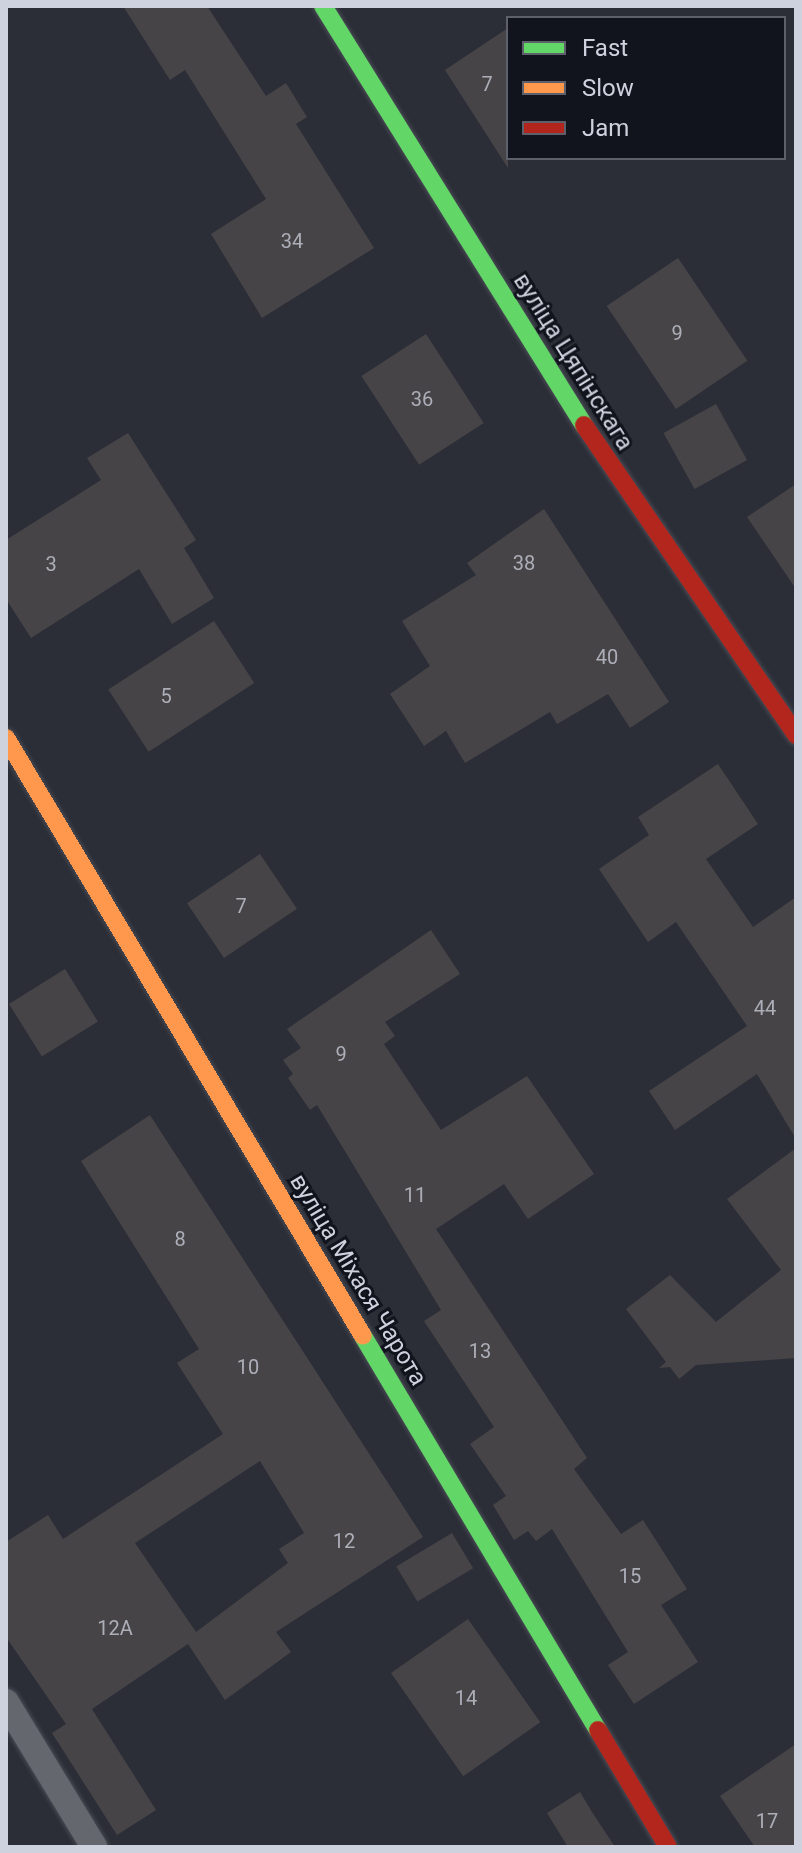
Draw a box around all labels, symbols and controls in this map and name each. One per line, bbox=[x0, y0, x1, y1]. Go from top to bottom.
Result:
legend bbox=[506, 16, 786, 160]
text: Fast bbox=[582, 34, 628, 62]
house number: 7 bbox=[481, 72, 493, 96]
text: Slow bbox=[582, 74, 634, 102]
text: Jam bbox=[582, 114, 629, 142]
house number: 34 bbox=[281, 229, 303, 253]
street label: вуліца Цяпінскага bbox=[507, 268, 639, 456]
house number: 9 bbox=[671, 321, 683, 345]
house number: 36 bbox=[411, 387, 433, 411]
house number: 38 bbox=[513, 551, 535, 575]
house number: 3 bbox=[45, 552, 57, 576]
house number: 40 bbox=[596, 645, 618, 669]
house number: 5 bbox=[160, 684, 172, 708]
house number: 7 bbox=[235, 894, 247, 918]
house number: 44 bbox=[754, 996, 776, 1020]
house number: 9 bbox=[335, 1042, 347, 1066]
street label: вуліца Міхася Чарота bbox=[283, 1169, 433, 1391]
house number: 11 bbox=[404, 1183, 426, 1207]
house number: 8 bbox=[174, 1227, 186, 1251]
house number: 13 bbox=[469, 1339, 491, 1363]
house number: 10 bbox=[237, 1355, 259, 1379]
house number: 12 bbox=[333, 1529, 355, 1553]
house number: 15 bbox=[619, 1564, 641, 1588]
house number: 12А bbox=[97, 1616, 133, 1640]
house number: 14 bbox=[455, 1686, 477, 1710]
house number: 17 bbox=[756, 1809, 778, 1833]

